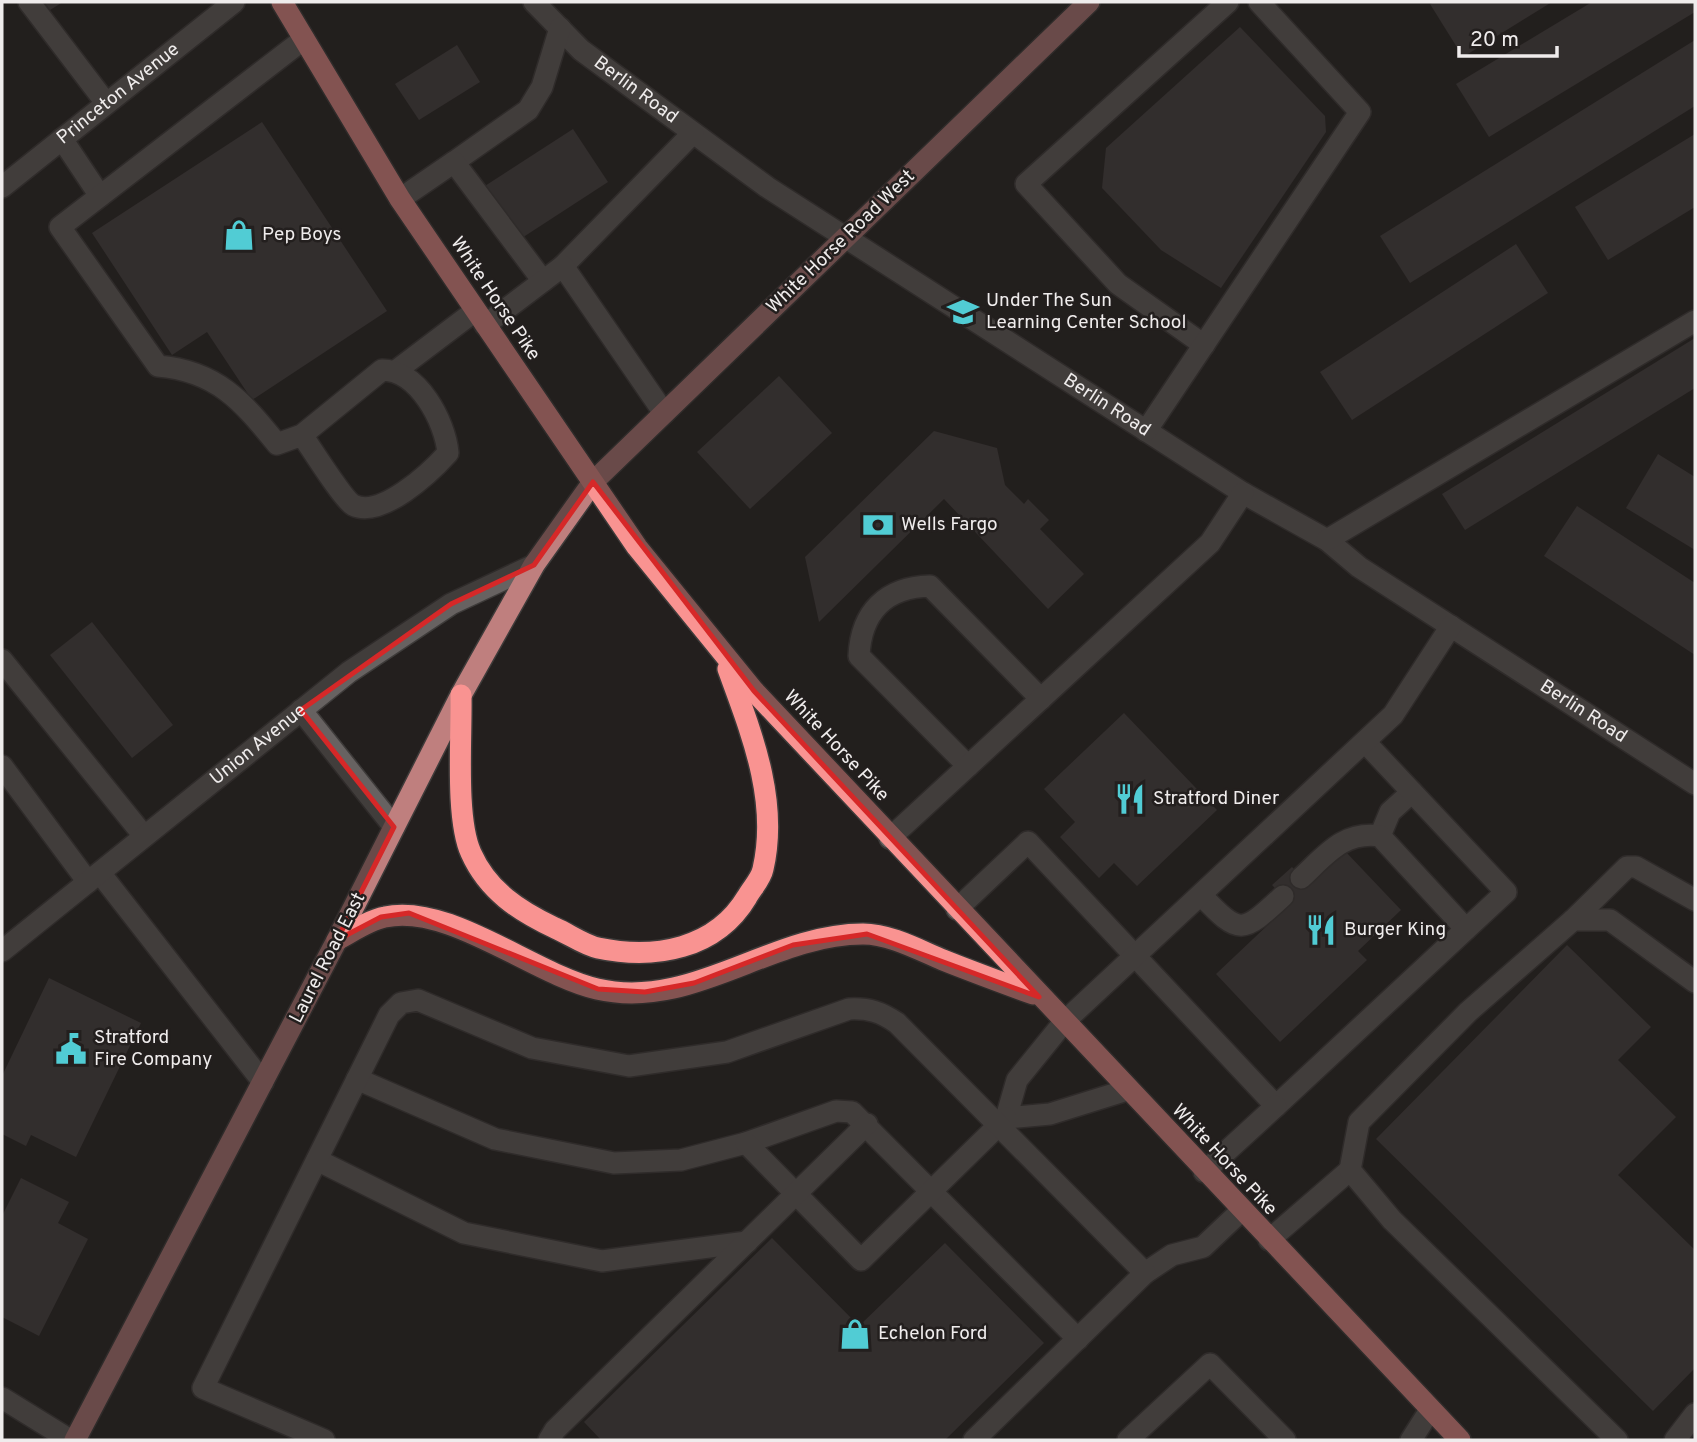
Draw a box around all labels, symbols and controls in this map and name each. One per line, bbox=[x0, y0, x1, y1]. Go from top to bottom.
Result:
scale bar bbox=[1459, 14, 1557, 58]
text: 20 m bbox=[1470, 27, 1519, 54]
street label: Princeton Avenue bbox=[52, 38, 185, 150]
street label: Berlin Road bbox=[588, 51, 683, 129]
street label: White Horse Road West bbox=[762, 165, 920, 319]
shop icon: Pep Boys bbox=[222, 218, 256, 252]
place label: Pep Boys bbox=[262, 223, 341, 247]
street label: White Horse Pike bbox=[445, 233, 545, 365]
place label: Under The Sun Learning Center School bbox=[986, 289, 1186, 335]
school or university icon: Under The Sun Learning Center School bbox=[946, 295, 980, 329]
street label: Berlin Road bbox=[1058, 368, 1155, 442]
bank icon: Wells Fargo bbox=[861, 508, 895, 542]
place label: Wells Fargo bbox=[901, 513, 998, 537]
street label: Berlin Road bbox=[1535, 675, 1631, 749]
street label: White Horse Pike bbox=[778, 685, 894, 807]
street label: Union Avenue bbox=[205, 699, 312, 791]
restaurant icon: Stratford Diner bbox=[1113, 782, 1147, 816]
place label: Stratford Diner bbox=[1153, 787, 1280, 811]
street label: Laurel Road East bbox=[285, 889, 371, 1027]
restaurant icon: Burger King bbox=[1304, 913, 1338, 947]
place label: Burger King bbox=[1344, 918, 1446, 942]
place label: Stratford Fire Company bbox=[94, 1026, 212, 1072]
public building icon: Stratford Fire Company bbox=[54, 1032, 88, 1066]
street label: White Horse Pike bbox=[1166, 1099, 1282, 1221]
shop icon: Echelon Ford bbox=[838, 1317, 872, 1351]
place label: Echelon Ford bbox=[878, 1322, 987, 1346]

